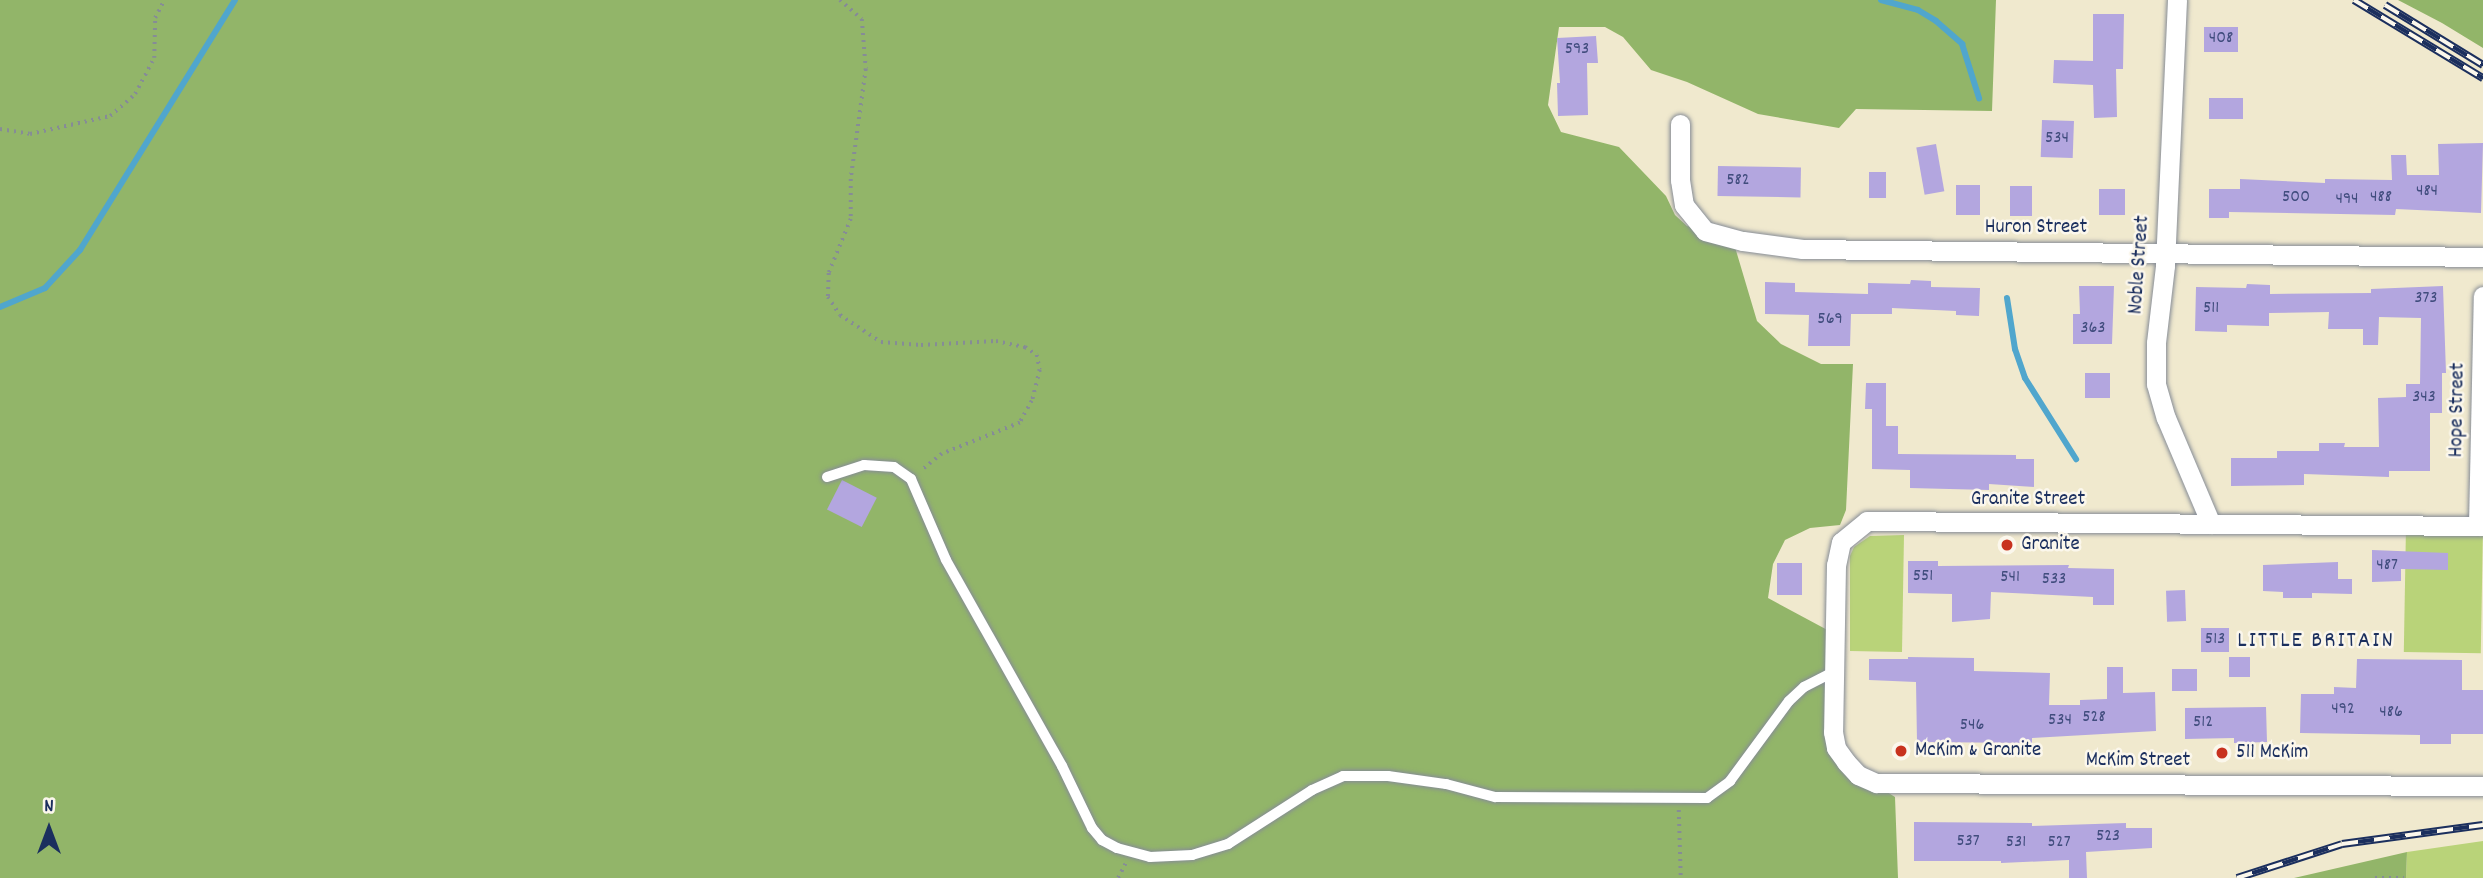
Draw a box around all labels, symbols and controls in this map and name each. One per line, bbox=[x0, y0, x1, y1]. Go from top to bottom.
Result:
house number: 408 bbox=[2209, 28, 2233, 50]
house number: 593 bbox=[1565, 39, 1589, 61]
house number: 534 bbox=[2045, 128, 2069, 150]
house number: 582 bbox=[1726, 170, 1750, 192]
house number: 484 bbox=[2416, 181, 2438, 203]
house number: 500 bbox=[2282, 187, 2310, 209]
house number: 488 bbox=[2370, 187, 2392, 209]
house number: 494 bbox=[2335, 189, 2359, 211]
street label: Huron Street bbox=[1985, 215, 2087, 241]
street label: Noble Street bbox=[2124, 215, 2156, 315]
house number: 373 bbox=[2415, 288, 2437, 310]
house number: 511 bbox=[2203, 298, 2219, 320]
house number: 569 bbox=[1817, 309, 1843, 331]
house number: 363 bbox=[2081, 318, 2105, 340]
street label: Hope Street bbox=[2445, 362, 2471, 458]
house number: 343 bbox=[2412, 387, 2436, 409]
street label: Granite Street bbox=[1971, 487, 2085, 513]
place label: Granite bbox=[2021, 532, 2080, 558]
marker: Granite bbox=[1999, 537, 2015, 553]
house number: 487 bbox=[2376, 555, 2398, 577]
house number: 551 bbox=[1913, 566, 1933, 588]
house number: 541 bbox=[2000, 567, 2020, 589]
house number: 533 bbox=[2042, 569, 2066, 591]
district label: LITTLE BRITAIN bbox=[2239, 628, 2393, 656]
house number: 513 bbox=[2205, 629, 2225, 651]
house number: 492 bbox=[2331, 699, 2355, 721]
house number: 486 bbox=[2379, 702, 2403, 724]
house number: 528 bbox=[2082, 707, 2106, 729]
house number: 534 bbox=[2048, 710, 2072, 732]
house number: 512 bbox=[2193, 712, 2213, 734]
house number: 546 bbox=[1960, 715, 1984, 737]
place label: McKim & Granite bbox=[1915, 738, 2041, 764]
place label: 511 McKim bbox=[2236, 740, 2308, 766]
marker: McKim & Granite bbox=[1893, 743, 1909, 759]
marker: 511 McKim bbox=[2214, 745, 2230, 761]
street label: McKim Street bbox=[2086, 748, 2190, 774]
north arrow bbox=[14, 794, 84, 864]
text: N bbox=[44, 794, 54, 821]
house number: 523 bbox=[2096, 826, 2120, 848]
house number: 537 bbox=[1956, 831, 1980, 853]
house number: 531 bbox=[2006, 832, 2026, 854]
house number: 527 bbox=[2047, 832, 2071, 854]

